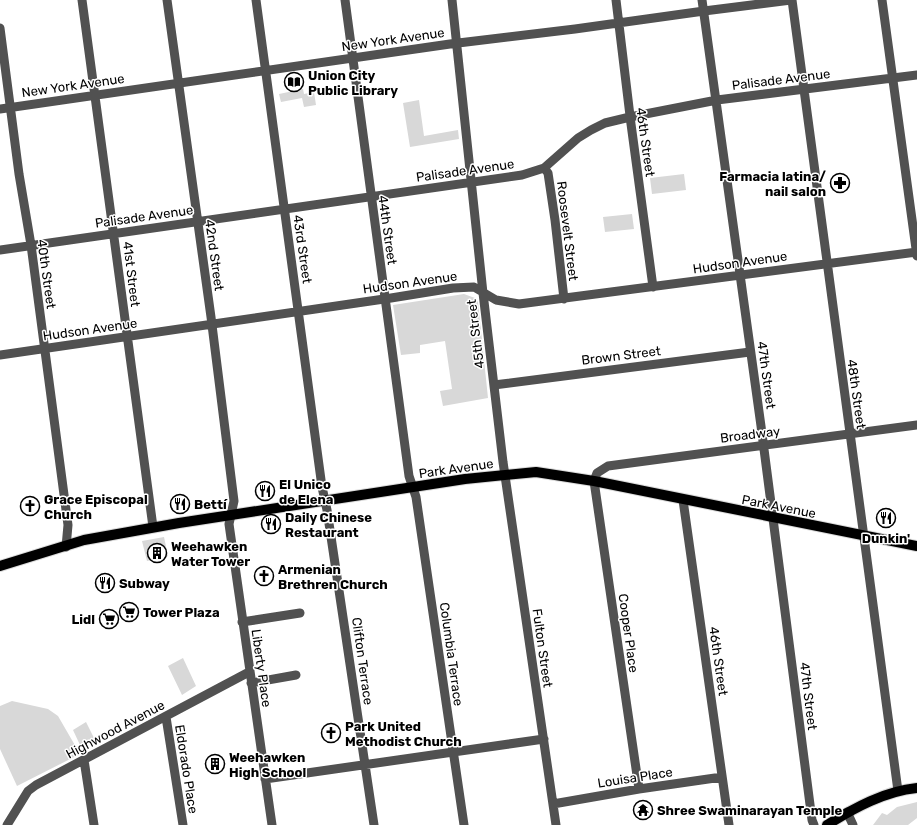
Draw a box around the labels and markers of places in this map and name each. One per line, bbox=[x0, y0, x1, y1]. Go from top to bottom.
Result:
place label: Union City Public Library bbox=[308, 68, 398, 98]
library icon: Union City Public Library bbox=[283, 71, 305, 93]
place label: Farmacia latina/ nail salon bbox=[719, 169, 826, 199]
pharmacy icon: Farmacia latina/ nail salon bbox=[829, 172, 851, 194]
place label: El Unico de Elena bbox=[279, 477, 333, 507]
restaurant icon: El Unico de Elena bbox=[254, 480, 276, 502]
place label: Grace Episcopal Church bbox=[44, 492, 148, 522]
restaurant icon: Bettí bbox=[169, 493, 191, 515]
church icon: Grace Episcopal Church bbox=[19, 495, 41, 517]
place label: Bettí bbox=[194, 497, 228, 512]
restaurant icon: Dunkin' bbox=[875, 507, 897, 529]
place label: Daily Chinese Restaurant bbox=[285, 510, 372, 540]
restaurant icon: Daily Chinese Restaurant bbox=[260, 513, 282, 535]
place label: Dunkin' bbox=[862, 531, 910, 546]
place label: Weehawken Water Tower bbox=[171, 539, 250, 569]
building icon: Weehawken Water Tower bbox=[146, 542, 168, 564]
place label: Armenian Brethren Church bbox=[278, 562, 388, 592]
church icon: Armenian Brethren Church bbox=[253, 565, 275, 587]
restaurant icon: Subway bbox=[94, 572, 116, 594]
place label: Subway bbox=[119, 576, 170, 591]
supermarket icon: Tower Plaza bbox=[118, 601, 140, 623]
place label: Tower Plaza bbox=[143, 605, 220, 620]
supermarket icon: Lidl bbox=[98, 608, 120, 630]
place label: Lidl bbox=[72, 612, 95, 627]
place label: Park United Methodist Church bbox=[345, 719, 462, 749]
church icon: Park United Methodist Church bbox=[320, 722, 342, 744]
place label: Weehawken High School bbox=[229, 750, 306, 780]
building icon: Weehawken High School bbox=[204, 753, 226, 775]
temple icon: Shree Swaminarayan Temple bbox=[632, 799, 654, 821]
place label: Shree Swaminarayan Temple bbox=[657, 803, 843, 818]

